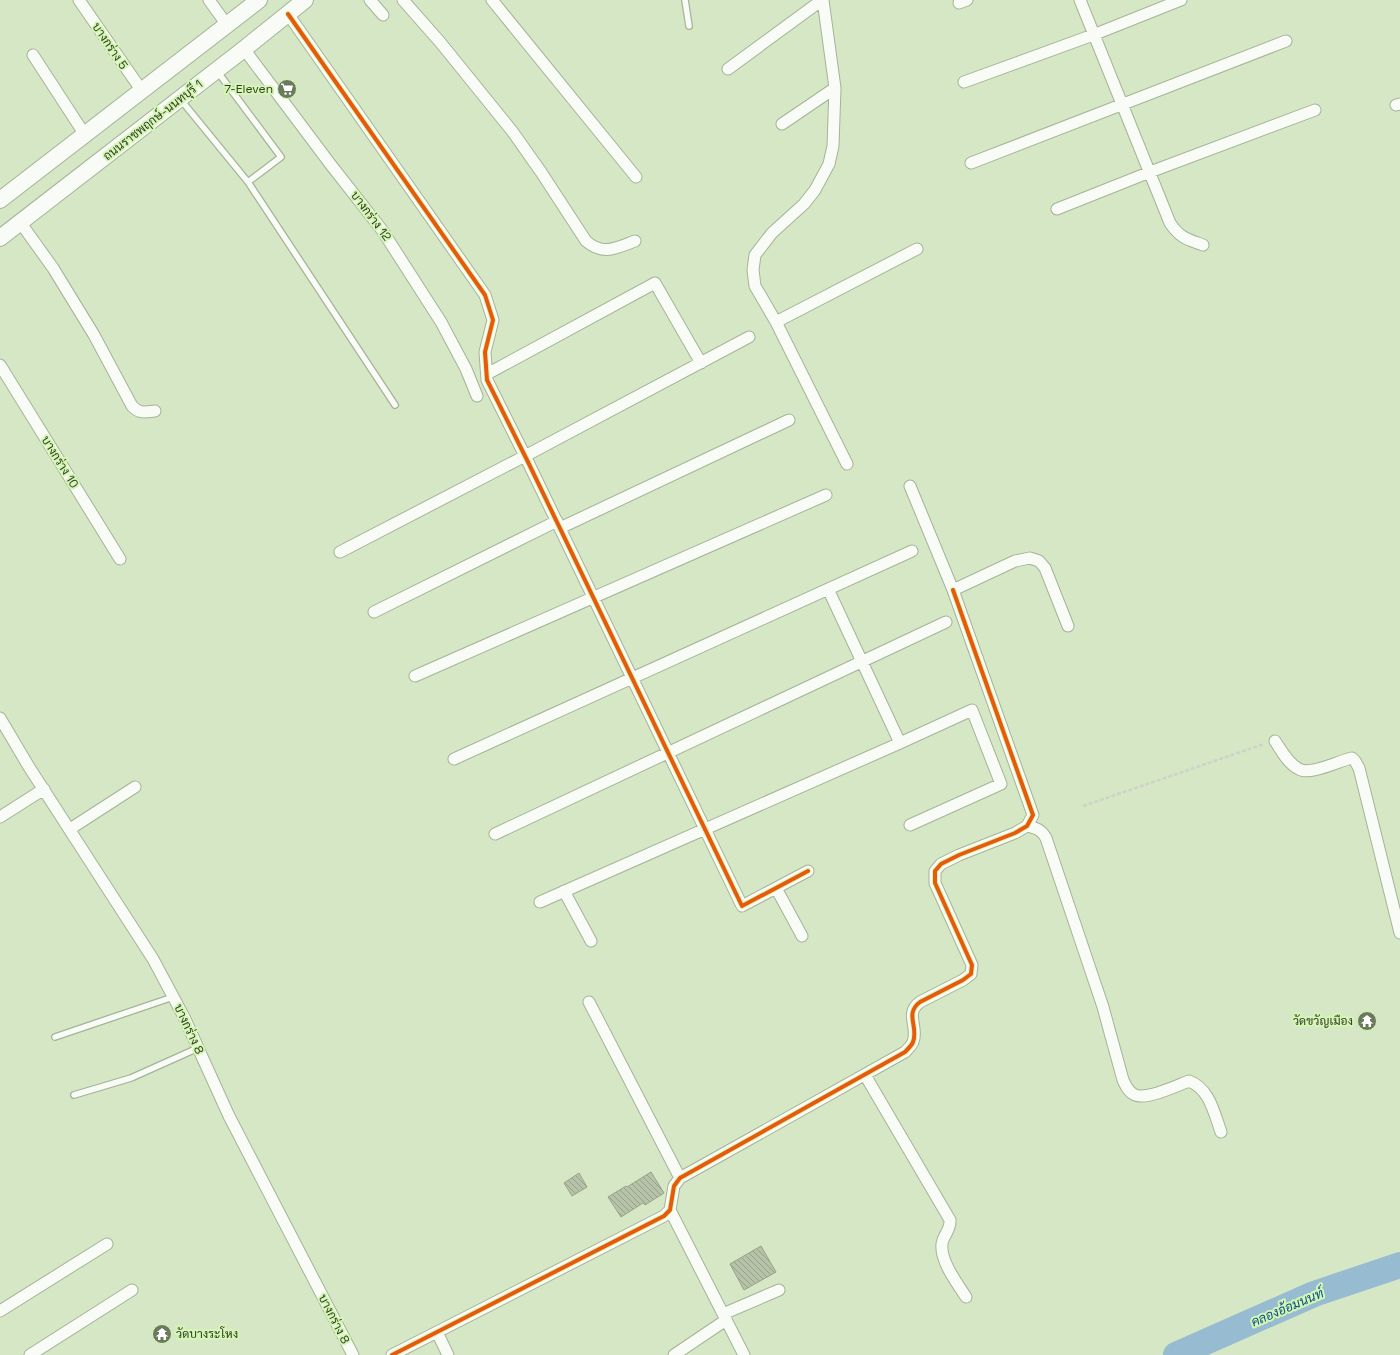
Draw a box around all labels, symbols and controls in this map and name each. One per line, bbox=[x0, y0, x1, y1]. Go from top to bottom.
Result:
street label: บางกร่าง 5 bbox=[88, 19, 132, 73]
street label: ถนนราชพฤกษ์-นนทบุรี 1 bbox=[100, 76, 207, 165]
supermarket icon: 7-Eleven bbox=[276, 78, 298, 100]
place label: 7-Eleven bbox=[224, 81, 273, 97]
street label: บางกร่าง 12 bbox=[347, 188, 395, 244]
street label: บางกร่าง 10 bbox=[38, 433, 82, 491]
street label: บางกร่าง 8 bbox=[170, 1001, 208, 1057]
temple icon: วัดขวัญเมือง bbox=[1356, 1010, 1378, 1032]
place label: วัดขวัญเมือง bbox=[1293, 1013, 1353, 1029]
water label: คลองอ้อมนนท์ bbox=[1248, 1283, 1328, 1330]
street label: บางกร่าง 8 bbox=[315, 1292, 353, 1346]
temple icon: วัดบางระโหง bbox=[151, 1323, 173, 1345]
place label: วัดบางระโหง bbox=[176, 1326, 238, 1342]

